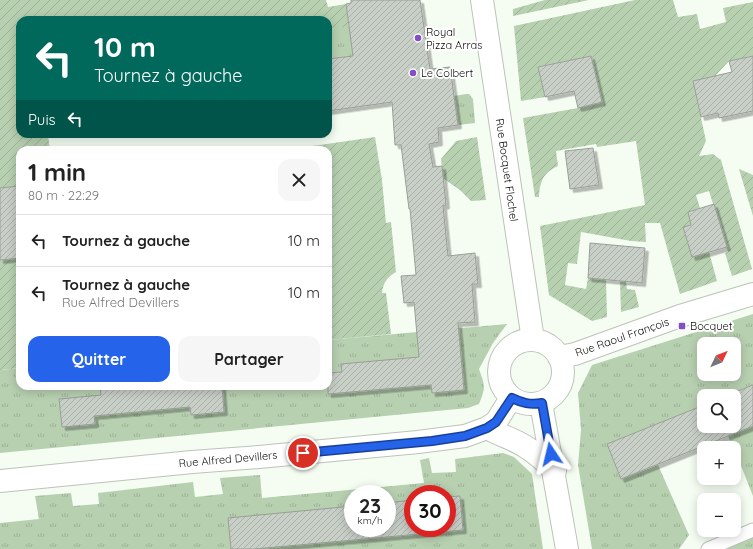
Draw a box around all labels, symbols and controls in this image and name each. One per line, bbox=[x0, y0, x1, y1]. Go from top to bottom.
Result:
place label: Royal Pizza Arras bbox=[426, 25, 482, 52]
text: 10 m bbox=[94, 29, 156, 64]
icon: left bbox=[28, 32, 80, 84]
marker: Royal Pizza Arras bbox=[413, 33, 423, 43]
text: Tournez à gauche bbox=[94, 64, 243, 87]
place label: Le Colbert bbox=[421, 66, 474, 80]
marker: Le Colbert bbox=[408, 68, 418, 78]
icon: left bbox=[64, 108, 86, 130]
text: Puis bbox=[28, 110, 56, 129]
street label: Rue Bocquet Flochel bbox=[493, 117, 521, 223]
text: 1 min bbox=[28, 157, 86, 187]
button: close bbox=[278, 159, 320, 201]
text: 80 m · 22:29 bbox=[28, 187, 99, 203]
icon: left bbox=[28, 230, 50, 252]
text: Tournez à gauche bbox=[62, 231, 190, 250]
text: 10 m bbox=[288, 231, 320, 250]
text: Tournez à gauche bbox=[62, 275, 190, 294]
icon: left bbox=[28, 282, 50, 304]
text: 10 m bbox=[288, 283, 320, 302]
text: Rue Alfred Devillers bbox=[62, 294, 179, 310]
street label: Rue Raoul François bbox=[573, 314, 671, 360]
place label: Bocquet bbox=[690, 319, 733, 333]
marker: Bocquet bbox=[677, 321, 687, 331]
button: Quitter bbox=[28, 336, 170, 382]
button: Partager bbox=[178, 336, 320, 382]
north arrow bbox=[697, 337, 741, 381]
map controls bbox=[697, 337, 741, 537]
button: search bbox=[697, 389, 741, 433]
position arrow bbox=[530, 433, 572, 475]
pin bbox=[286, 436, 320, 470]
button: + bbox=[697, 441, 741, 485]
icon: arrive bbox=[292, 442, 314, 464]
street label: Rue Alfred Devillers bbox=[178, 448, 278, 470]
speed limit sign: 30 bbox=[404, 485, 456, 537]
text: 23 bbox=[359, 493, 381, 518]
button: − bbox=[697, 493, 741, 537]
text: km/h bbox=[357, 514, 383, 527]

